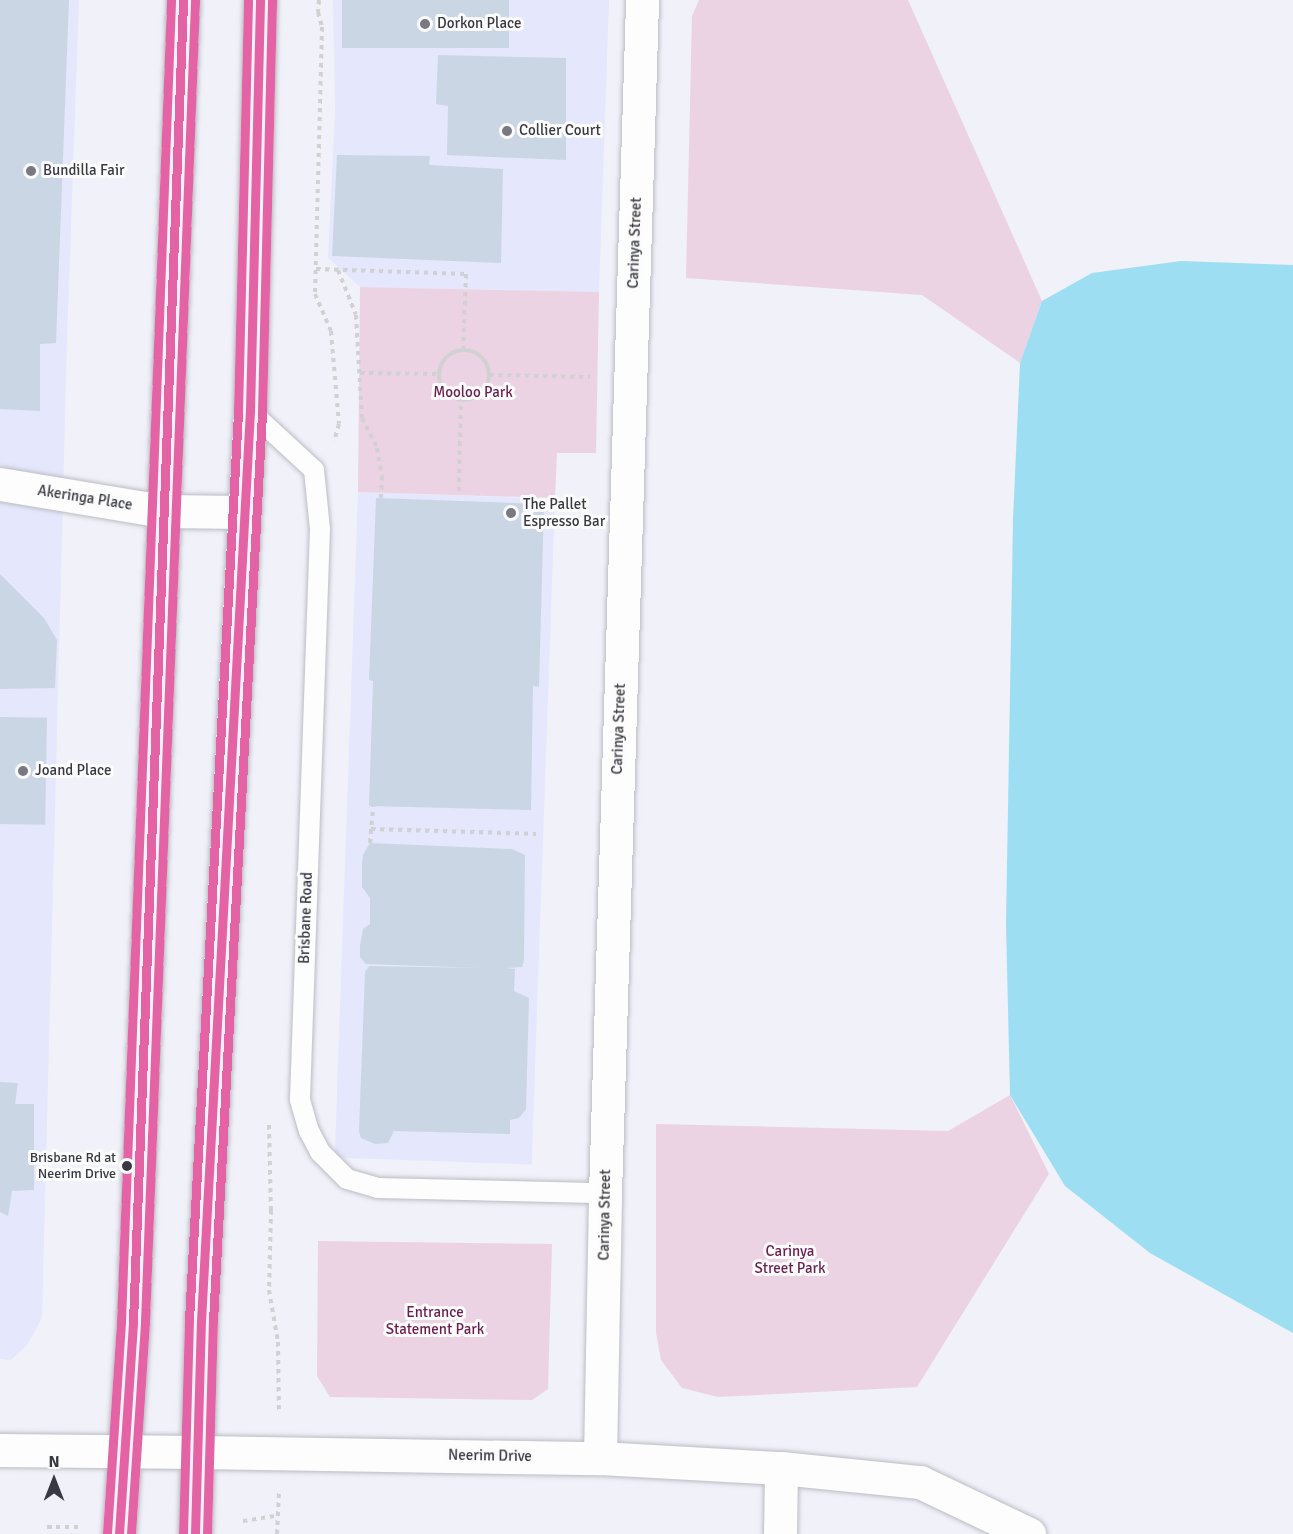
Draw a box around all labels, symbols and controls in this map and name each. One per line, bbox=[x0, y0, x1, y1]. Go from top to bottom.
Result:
place label: Dorkon Place bbox=[437, 15, 522, 33]
marker: Dorkon Place bbox=[418, 17, 432, 31]
place label: Collier Court bbox=[519, 122, 601, 140]
marker: Collier Court bbox=[500, 124, 514, 138]
place label: Bundilla Fair bbox=[43, 162, 125, 180]
marker: Bundilla Fair bbox=[24, 164, 38, 178]
street label: Carinya Street bbox=[624, 197, 646, 289]
park label: Mooloo Park bbox=[433, 384, 513, 402]
street label: Akeringa Place bbox=[36, 482, 134, 514]
place label: The Pallet Espresso Bar bbox=[523, 495, 605, 530]
marker: The Pallet Espresso Bar bbox=[504, 506, 518, 520]
street label: Carinya Street bbox=[608, 683, 630, 775]
place label: Joand Place bbox=[35, 762, 112, 780]
marker: Joand Place bbox=[16, 764, 30, 778]
street label: Brisbane Road bbox=[295, 872, 317, 964]
place label: Brisbane Rd at Neerim Drive bbox=[30, 1150, 116, 1182]
marker: Brisbane Rd at Neerim Drive bbox=[121, 1160, 133, 1172]
street label: Carinya Street bbox=[595, 1169, 615, 1261]
park label: Carinya Street Park bbox=[754, 1242, 826, 1277]
park label: Entrance Statement Park bbox=[386, 1303, 484, 1338]
street label: Neerim Drive bbox=[448, 1446, 532, 1466]
north arrow bbox=[24, 1450, 84, 1510]
text: N bbox=[48, 1452, 60, 1472]

